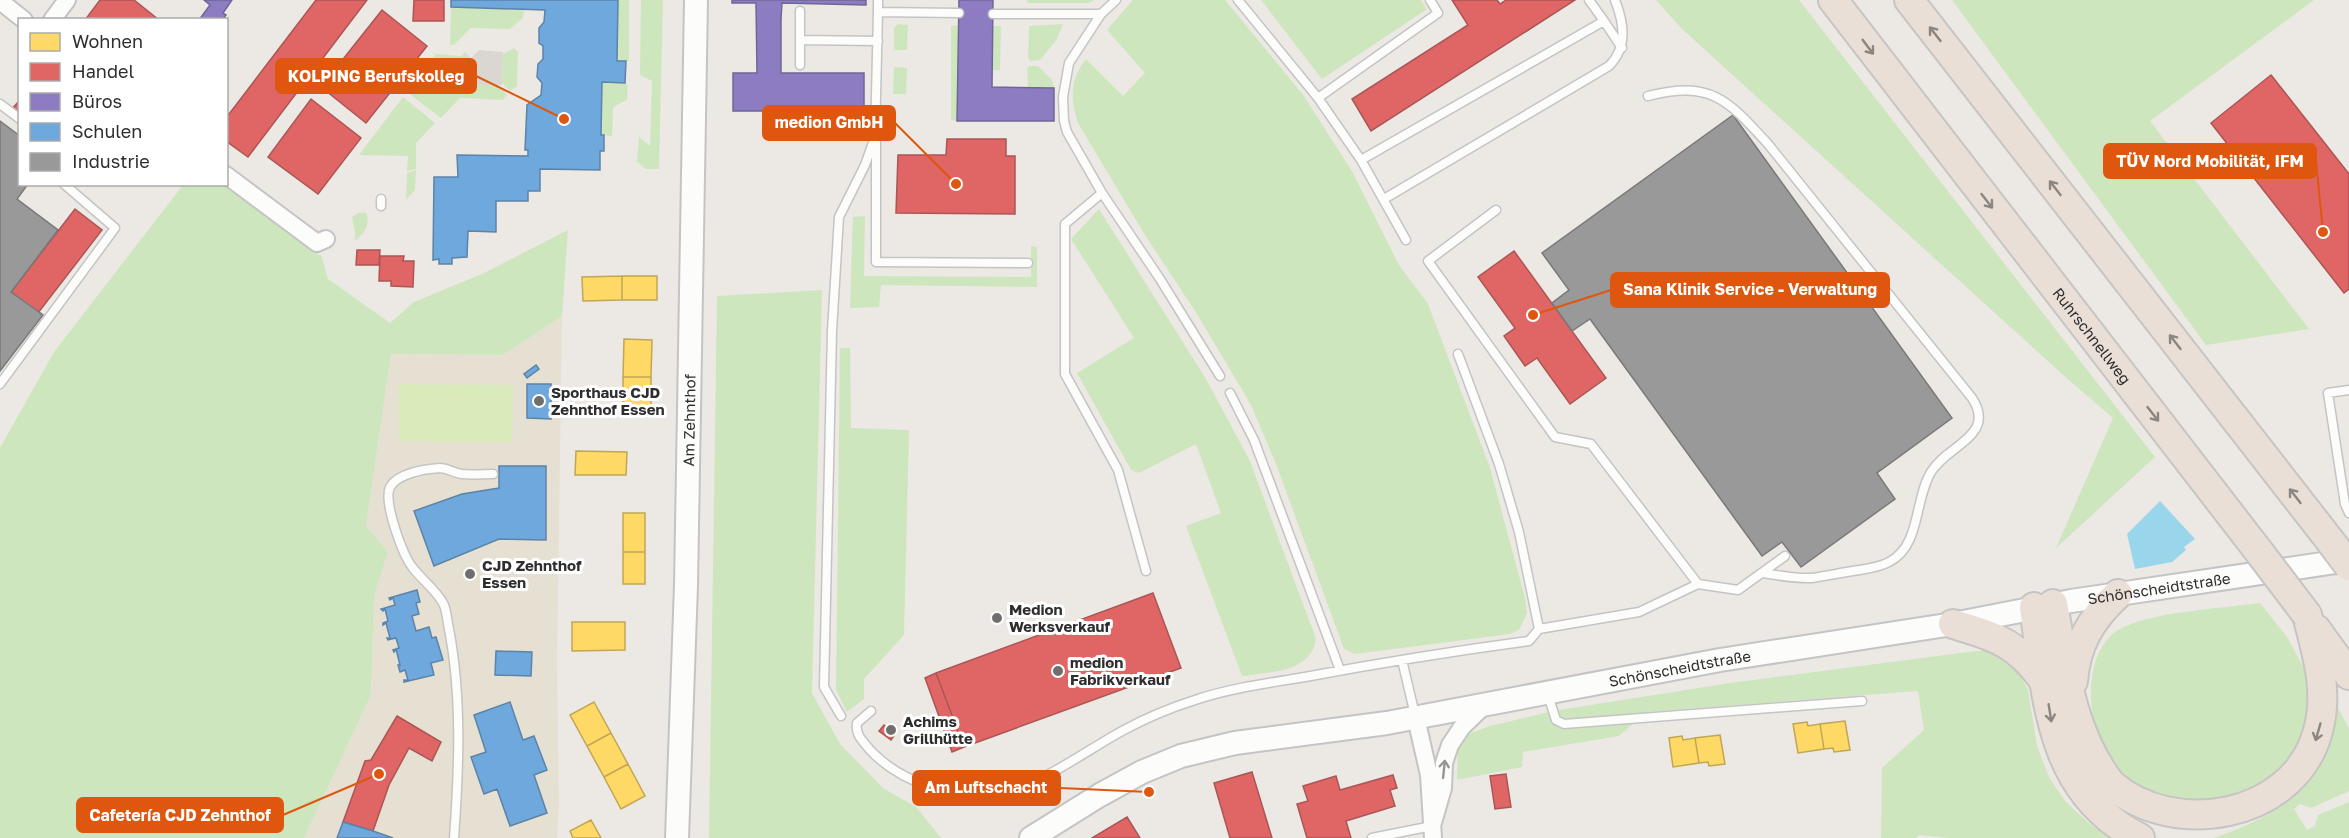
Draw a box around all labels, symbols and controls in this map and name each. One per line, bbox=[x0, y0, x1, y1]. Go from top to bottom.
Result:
legend bbox=[18, 18, 228, 186]
one-way arrow bbox=[1929, 26, 1942, 42]
text: Wohnen bbox=[72, 30, 143, 52]
one-way arrow bbox=[1862, 38, 1875, 54]
callout: KOLPING Berufskolleg bbox=[276, 59, 476, 93]
text: Handel bbox=[72, 60, 134, 82]
text: KOLPING Berufskolleg bbox=[288, 66, 464, 86]
text: Büros bbox=[72, 90, 122, 112]
callout: medion GmbH bbox=[763, 106, 895, 140]
text: medion GmbH bbox=[775, 112, 883, 132]
text: Schulen bbox=[72, 120, 142, 142]
callout: TÜV Nord Mobilität, IFM bbox=[2104, 144, 2316, 178]
text: Industrie bbox=[72, 150, 150, 172]
text: TÜV Nord Mobilität, IFM bbox=[2116, 151, 2304, 171]
one-way arrow bbox=[2049, 180, 2062, 196]
one-way arrow bbox=[1981, 193, 1994, 209]
callout: Sana Klinik Service - Verwaltung bbox=[1611, 273, 1889, 307]
text: Sana Klinik Service - Verwaltung bbox=[1623, 279, 1877, 299]
street label: Ruhrschnellweg bbox=[2049, 284, 2135, 387]
one-way arrow bbox=[2168, 334, 2181, 350]
street label: Am Zehnthof bbox=[679, 373, 699, 467]
place label: Sporthaus CJD Zehnthof Essen bbox=[551, 383, 665, 418]
marker: Sporthaus CJD Zehnthof Essen bbox=[532, 394, 546, 408]
one-way arrow bbox=[2147, 406, 2159, 422]
one-way arrow bbox=[2288, 488, 2301, 504]
place label: CJD Zehnthof Essen bbox=[482, 556, 582, 591]
marker: CJD Zehnthof Essen bbox=[463, 567, 477, 581]
street label: Schönscheidtstraße bbox=[2086, 569, 2232, 607]
place label: Medion Werksverkauf bbox=[1009, 600, 1110, 635]
marker: Medion Werksverkauf bbox=[990, 611, 1004, 625]
street label: Schönscheidtstraße bbox=[1607, 646, 1752, 690]
place label: medion Fabrikverkauf bbox=[1070, 653, 1171, 688]
marker: medion Fabrikverkauf bbox=[1051, 664, 1065, 678]
one-way arrow bbox=[2045, 703, 2056, 723]
place label: Achims Grillhütte bbox=[903, 712, 973, 747]
one-way arrow bbox=[2311, 722, 2323, 741]
marker: Achims Grillhütte bbox=[884, 723, 898, 737]
one-way arrow bbox=[1439, 760, 1450, 780]
callout: Am Luftschacht bbox=[913, 771, 1060, 805]
text: Am Luftschacht bbox=[925, 777, 1047, 797]
callout: Cafetería CJD Zehnthof bbox=[77, 798, 283, 832]
text: Cafetería CJD Zehnthof bbox=[89, 805, 271, 825]

